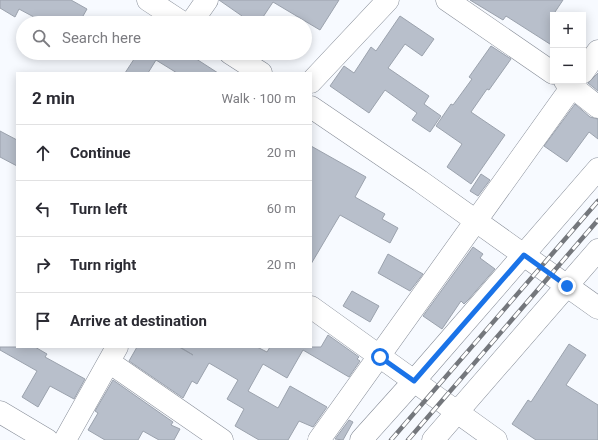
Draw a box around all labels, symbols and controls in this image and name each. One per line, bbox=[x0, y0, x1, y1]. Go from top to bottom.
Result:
map controls bbox=[550, 12, 586, 84]
button: + bbox=[550, 12, 586, 48]
search box bbox=[16, 16, 312, 60]
icon: search bbox=[30, 27, 52, 49]
text: Search here bbox=[62, 29, 141, 47]
button: − bbox=[550, 48, 586, 84]
text: 2 min bbox=[32, 88, 75, 108]
text: Walk · 100 m bbox=[221, 91, 296, 106]
icon: ahead bbox=[32, 142, 54, 164]
text: Continue bbox=[70, 144, 131, 162]
text: 20 m bbox=[267, 145, 296, 160]
icon: left bbox=[32, 198, 54, 220]
text: Turn left bbox=[70, 200, 127, 218]
text: 60 m bbox=[267, 201, 296, 216]
icon: right bbox=[32, 254, 54, 276]
text: Turn right bbox=[70, 256, 136, 274]
text: 20 m bbox=[267, 257, 296, 272]
route end bbox=[558, 277, 576, 295]
icon: arrive bbox=[32, 310, 54, 332]
text: Arrive at destination bbox=[70, 312, 207, 330]
route start bbox=[371, 348, 389, 366]

